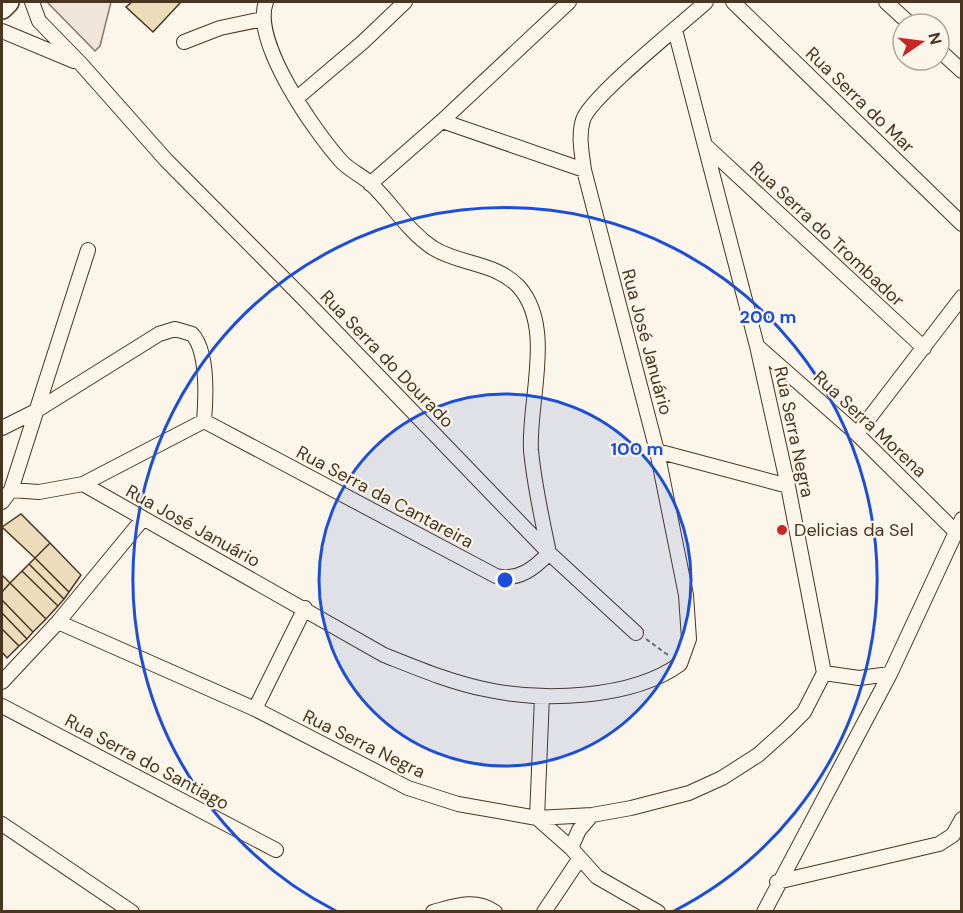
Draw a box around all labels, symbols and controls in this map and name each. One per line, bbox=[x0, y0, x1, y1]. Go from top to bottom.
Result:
north arrow bbox=[891, 12, 951, 72]
text: N bbox=[923, 30, 947, 47]
street label: Rua Serra do Mar bbox=[800, 42, 920, 158]
street label: Rua Serra do Trombador bbox=[745, 156, 910, 312]
street label: Rua José Januário bbox=[616, 266, 678, 418]
street label: Rua Serra do Dourado bbox=[315, 285, 459, 433]
text: 200 m bbox=[740, 305, 796, 329]
street label: Rua Serra Negra bbox=[768, 364, 820, 500]
street label: Rua Serra Morena bbox=[808, 365, 932, 483]
text: 100 m bbox=[610, 437, 664, 461]
street label: Rua Serra da Cantareira bbox=[292, 440, 478, 554]
street label: Rua José Januário bbox=[121, 479, 265, 573]
place label: Delicias da Sel bbox=[794, 518, 914, 542]
marker: Delicias da Sel bbox=[775, 523, 789, 537]
centre of rings bbox=[495, 570, 515, 590]
street label: Rua Serra Negra bbox=[299, 704, 429, 784]
street label: Rua Serra do Santiago bbox=[61, 708, 233, 816]

